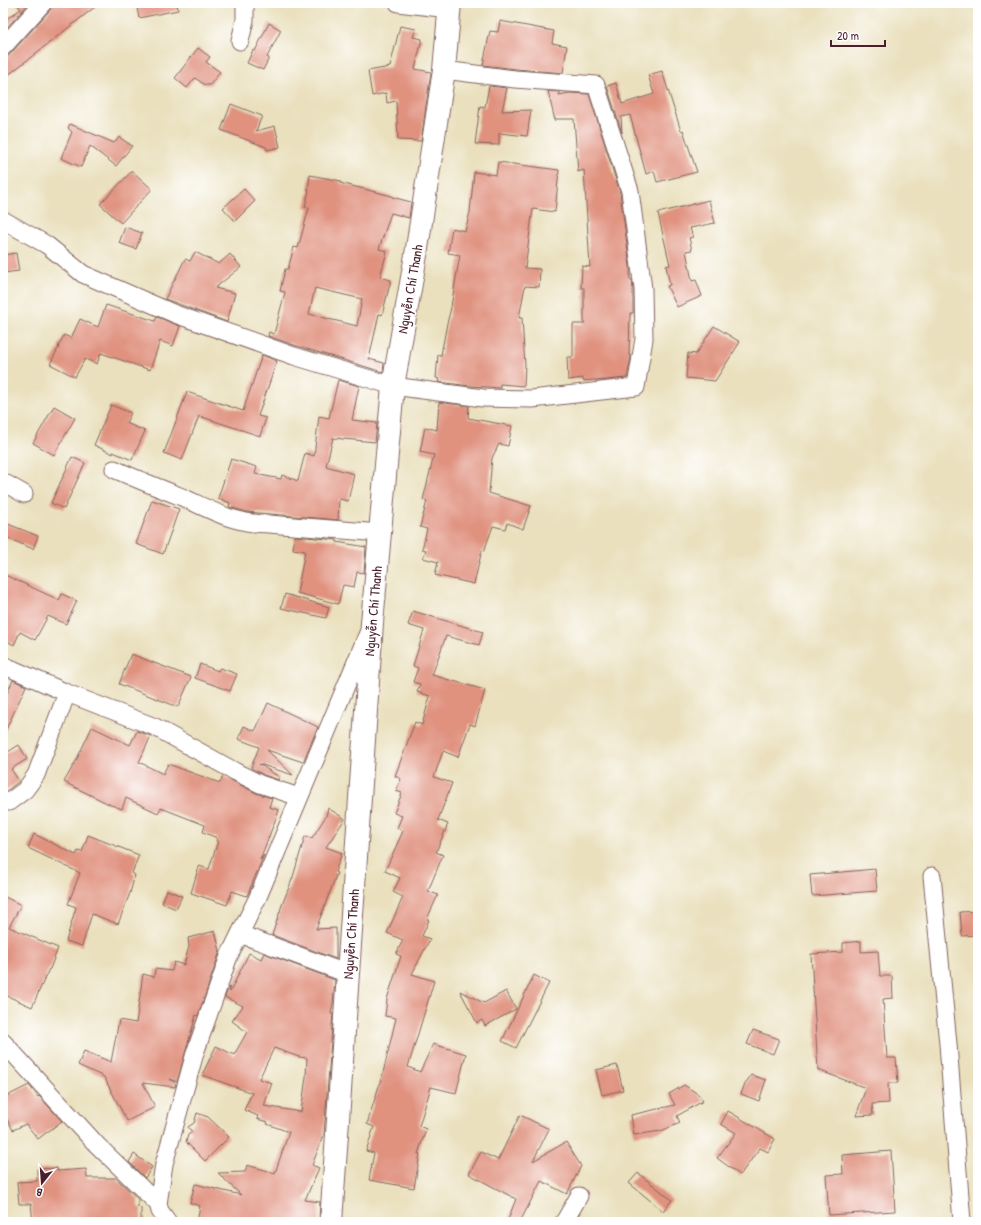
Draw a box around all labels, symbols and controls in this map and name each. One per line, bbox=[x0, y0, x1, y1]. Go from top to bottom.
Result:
scale bar bbox=[831, 22, 885, 48]
text: 20 m bbox=[837, 27, 859, 44]
street label: Nguyễn Chí Thanh bbox=[392, 243, 428, 335]
street label: Nguyễn Chí Thanh bbox=[359, 565, 387, 657]
street label: Nguyễn Chí Thanh bbox=[338, 888, 364, 980]
north arrow bbox=[22, 1163, 62, 1203]
text: B bbox=[34, 1185, 44, 1200]

